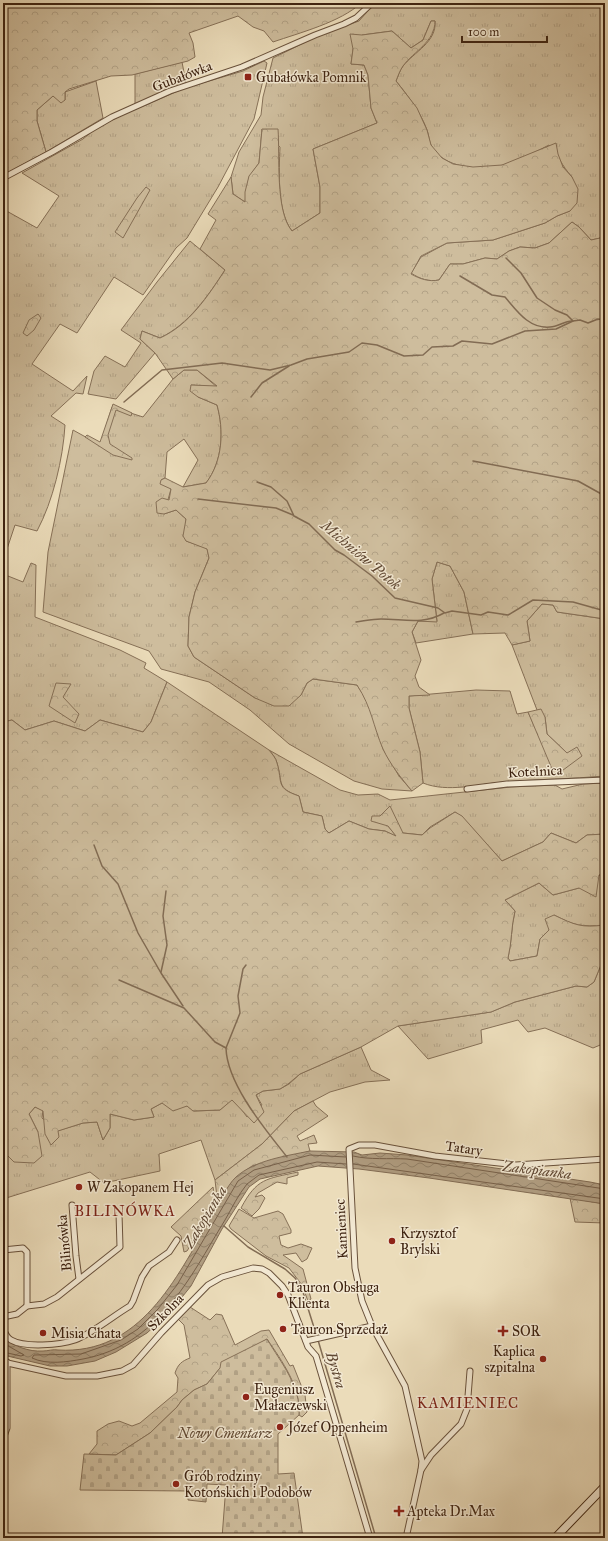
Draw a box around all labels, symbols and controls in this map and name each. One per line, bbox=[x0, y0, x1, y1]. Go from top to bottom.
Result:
scale bar bbox=[462, 18, 547, 44]
text: 100 m bbox=[468, 25, 499, 39]
street label: Gubałówka bbox=[150, 57, 215, 96]
place label: Gubałówka Pomnik bbox=[256, 69, 367, 86]
marker: Gubałówka Pomnik bbox=[243, 72, 253, 82]
water label: Michniów Potok bbox=[316, 515, 405, 594]
street label: Kotelnica bbox=[507, 762, 563, 781]
street label: Tatary bbox=[444, 1137, 484, 1160]
water label: Zakopianka bbox=[500, 1157, 573, 1184]
place label: W Zakopanem Hej bbox=[87, 1179, 194, 1196]
marker: W Zakopanem Hej bbox=[74, 1182, 84, 1192]
water label: Zakopianka bbox=[179, 1183, 231, 1253]
street label: Kamieniec bbox=[331, 1198, 352, 1260]
district label: BILINÓWKA bbox=[74, 1201, 176, 1220]
street label: Bilinówka bbox=[54, 1214, 75, 1272]
place label: Krzysztof Brylski bbox=[400, 1225, 459, 1258]
marker: Krzysztof Brylski bbox=[387, 1236, 397, 1246]
place label: Tauron Obsługa Klienta bbox=[288, 1279, 379, 1312]
street label: Szkolna bbox=[144, 1290, 187, 1335]
marker: Tauron Obsługa Klienta bbox=[275, 1290, 285, 1300]
place label: Tauron Sprzedaż bbox=[291, 1321, 389, 1338]
place label: SOR bbox=[512, 1323, 542, 1340]
marker: Tauron Sprzedaż bbox=[278, 1324, 288, 1334]
place label: Misia Chata bbox=[51, 1325, 121, 1342]
marker: SOR bbox=[497, 1325, 509, 1337]
marker: Misia Chata bbox=[38, 1328, 48, 1338]
place label: Kaplica szpitalna bbox=[484, 1343, 535, 1376]
water label: Bystra bbox=[322, 1348, 350, 1391]
marker: Kaplica szpitalna bbox=[538, 1354, 548, 1364]
place label: Eugeniusz Małaczewski bbox=[254, 1381, 327, 1414]
marker: Eugeniusz Małaczewski bbox=[241, 1392, 251, 1402]
district label: KAMIENIEC bbox=[417, 1394, 519, 1412]
place label: Józef Oppenheim bbox=[286, 1419, 388, 1437]
marker: Józef Oppenheim bbox=[275, 1422, 285, 1432]
park label: Nowy Cmentarz bbox=[177, 1425, 272, 1442]
place label: Grób rodziny Kotońskich i Podobów bbox=[184, 1468, 312, 1501]
marker: Grób rodziny Kotońskich i Podobów bbox=[171, 1479, 181, 1489]
place label: Apteka Dr.Max bbox=[406, 1503, 496, 1520]
marker: Apteka Dr.Max bbox=[394, 1506, 404, 1516]

